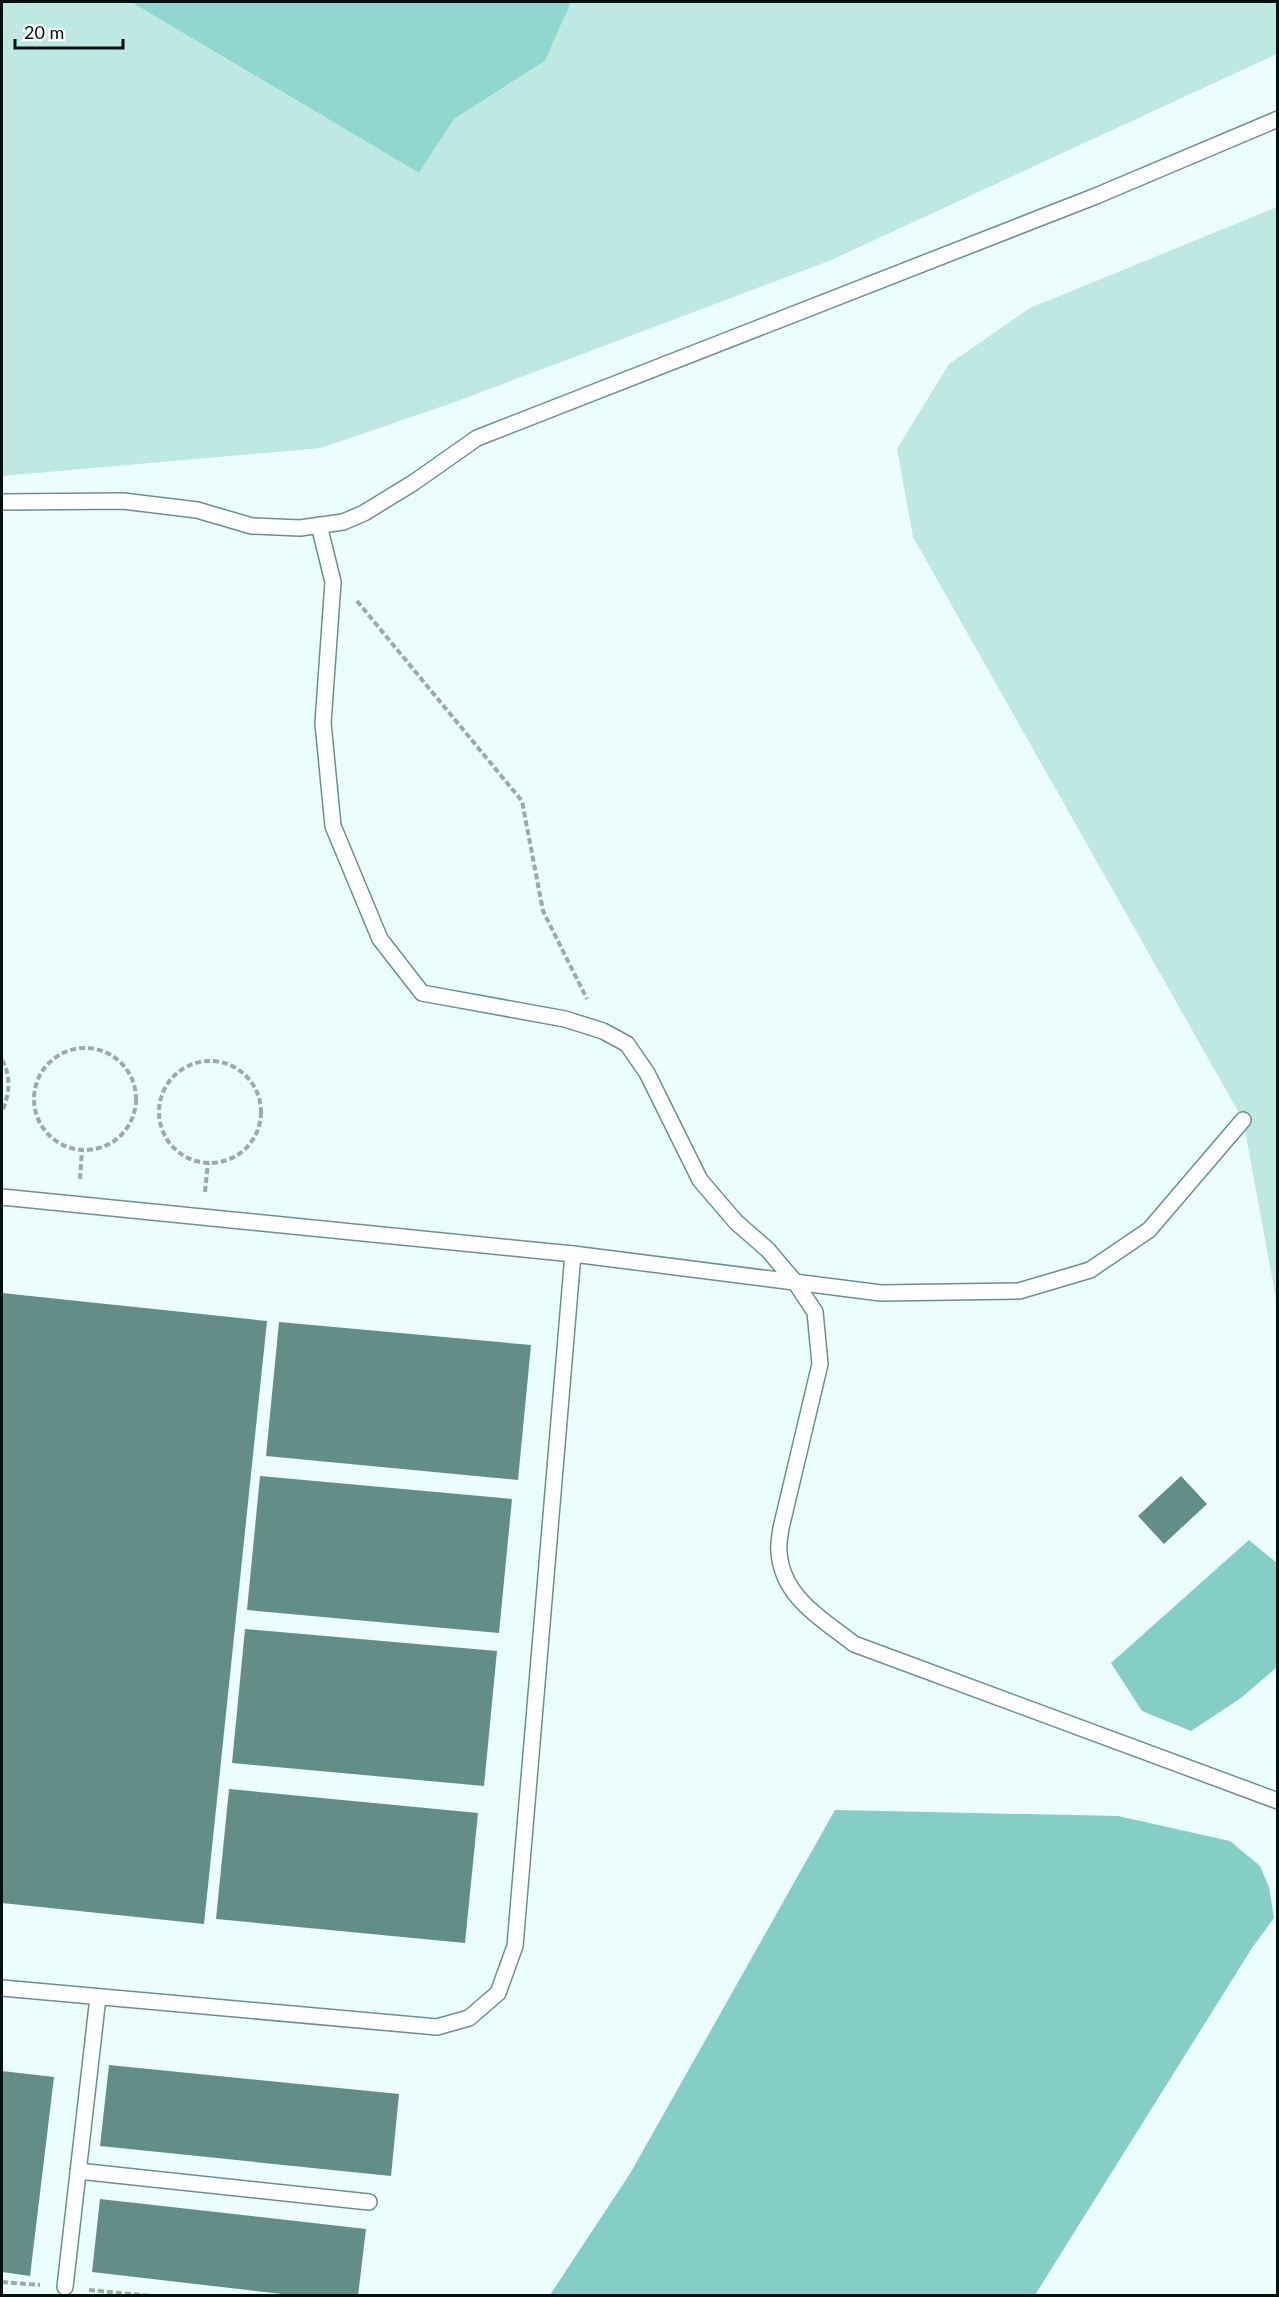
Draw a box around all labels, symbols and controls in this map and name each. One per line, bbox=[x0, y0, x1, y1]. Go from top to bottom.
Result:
scale bar bbox=[15, 12, 123, 50]
text: 20 m bbox=[24, 21, 64, 43]

